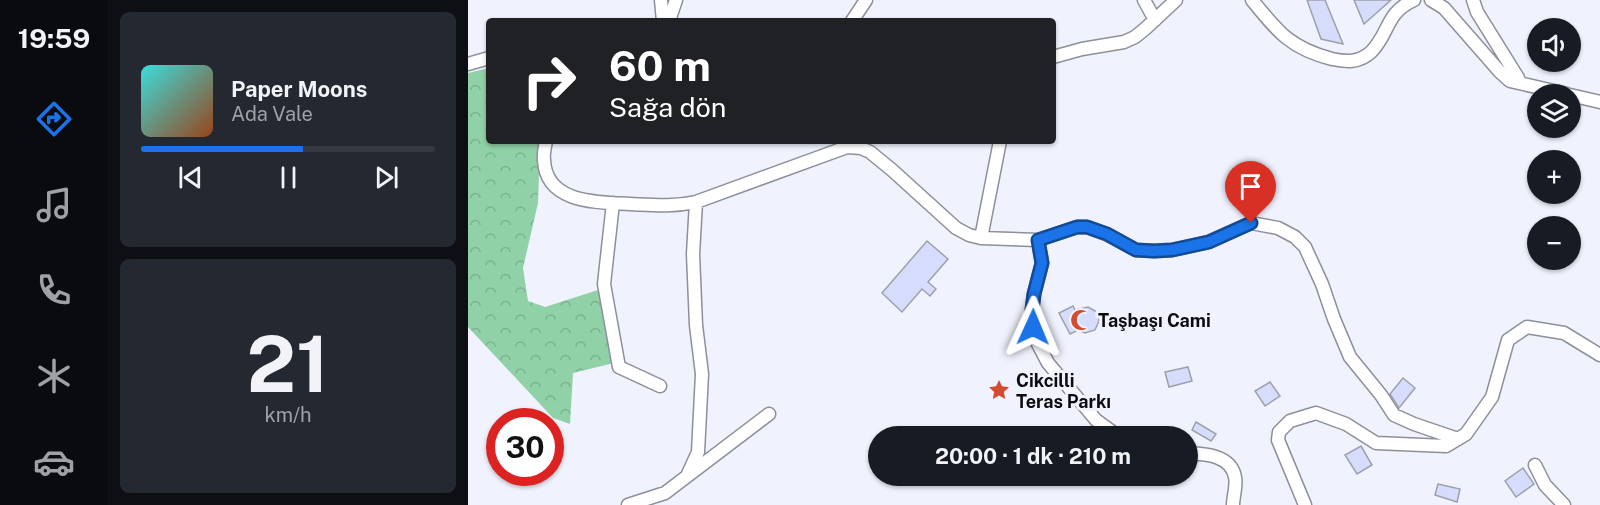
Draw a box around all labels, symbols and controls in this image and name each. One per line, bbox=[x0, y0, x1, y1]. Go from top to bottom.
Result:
map controls bbox=[1527, 18, 1581, 270]
button: sound bbox=[1527, 18, 1581, 72]
text: 19:59 bbox=[18, 22, 90, 54]
text: 60 m bbox=[609, 41, 711, 90]
icon: right bbox=[510, 42, 588, 120]
text: Paper Moons bbox=[231, 76, 367, 102]
button: layers bbox=[1527, 84, 1581, 138]
text: Sağa dön bbox=[609, 91, 726, 123]
icon: directions bbox=[33, 98, 75, 140]
text: Ada Vale bbox=[231, 102, 313, 126]
button: + bbox=[1527, 150, 1581, 204]
icon: previous bbox=[174, 161, 207, 194]
icon: pause bbox=[272, 161, 305, 194]
icon: next bbox=[370, 161, 403, 194]
pin bbox=[1225, 161, 1276, 223]
icon: arrive bbox=[1234, 170, 1267, 203]
icon: music bbox=[33, 184, 75, 226]
button: − bbox=[1527, 216, 1581, 270]
icon: phone bbox=[33, 269, 75, 311]
position arrow bbox=[1001, 295, 1065, 359]
mosque icon: Taşbaşı Cami bbox=[1069, 308, 1093, 332]
place label: Taşbaşı Cami bbox=[1098, 310, 1211, 331]
text: 21 bbox=[247, 318, 329, 410]
icon: climate bbox=[33, 355, 75, 397]
place label: Cikcilli Teras Parkı bbox=[1016, 370, 1111, 412]
place icon: Cikcilli Teras Parkı bbox=[987, 378, 1011, 402]
text: km/h bbox=[264, 403, 312, 427]
speed limit sign: 30 bbox=[486, 408, 564, 486]
icon: car bbox=[33, 441, 75, 483]
text: 20:00 · 1 dk · 210 m bbox=[935, 443, 1131, 469]

